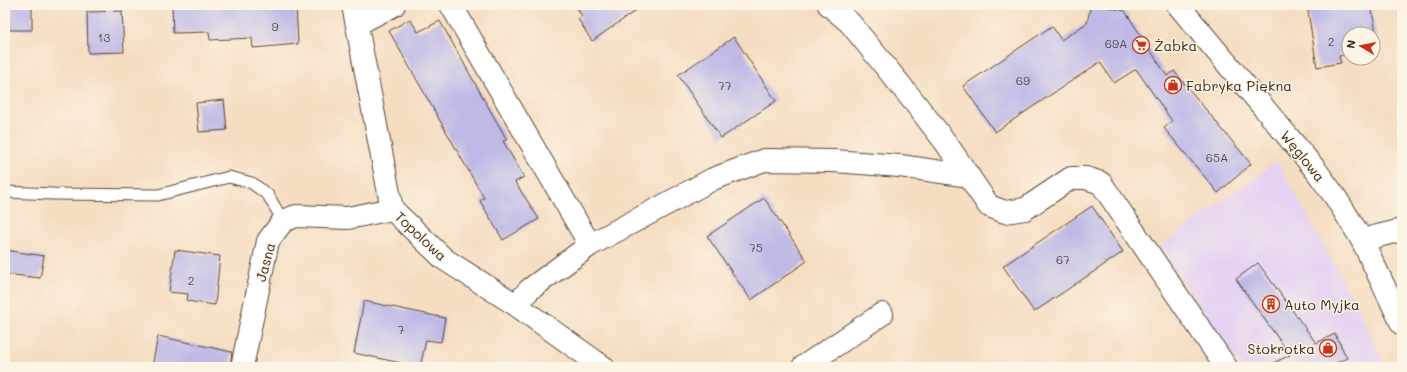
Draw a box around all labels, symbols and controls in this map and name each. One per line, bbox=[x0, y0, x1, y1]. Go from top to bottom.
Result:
house number: 9 bbox=[271, 18, 279, 34]
north arrow bbox=[1341, 26, 1381, 66]
house number: 13 bbox=[98, 29, 110, 45]
house number: 2 bbox=[1328, 33, 1334, 49]
house number: 69A bbox=[1105, 35, 1127, 51]
supermarket icon: Żabka bbox=[1131, 35, 1151, 55]
place label: Żabka bbox=[1154, 36, 1197, 55]
text: N bbox=[1343, 39, 1359, 50]
house number: 69 bbox=[1016, 72, 1030, 88]
shop icon: Fabryka Piękna bbox=[1163, 75, 1183, 95]
place label: Fabryka Piękna bbox=[1186, 76, 1292, 95]
house number: 77 bbox=[718, 77, 732, 93]
street label: Węglowa bbox=[1276, 126, 1330, 186]
house number: 65A bbox=[1206, 149, 1228, 165]
street label: Topolowa bbox=[391, 207, 451, 265]
house number: 75 bbox=[749, 239, 763, 255]
street label: Jasna bbox=[251, 240, 279, 284]
house number: 67 bbox=[1056, 251, 1070, 267]
house number: 2 bbox=[188, 272, 194, 288]
building icon: Auto Myjka bbox=[1261, 294, 1281, 314]
place label: Auto Myjka bbox=[1284, 295, 1360, 314]
house number: 7 bbox=[398, 321, 405, 337]
shop icon: Stokrotka bbox=[1318, 338, 1338, 358]
place label: Stokrotka bbox=[1248, 339, 1315, 358]

